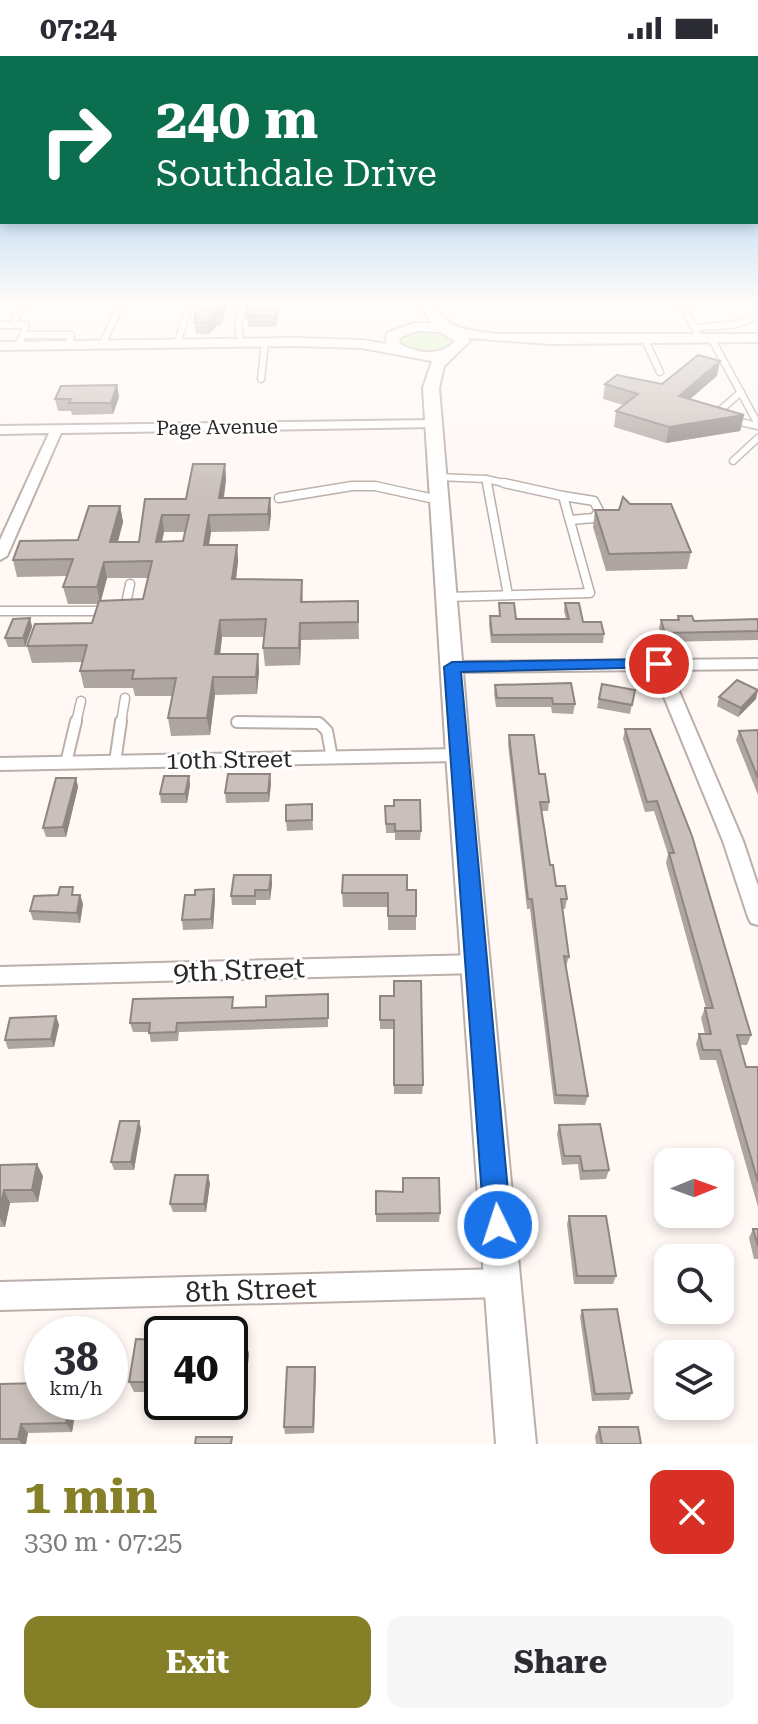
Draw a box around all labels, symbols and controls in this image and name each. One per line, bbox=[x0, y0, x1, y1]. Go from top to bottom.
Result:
text: 07:24 bbox=[40, 11, 117, 46]
text: 240 m bbox=[156, 86, 318, 152]
icon: right bbox=[24, 88, 128, 192]
text: Southdale Drive bbox=[156, 153, 437, 195]
street label: Page Avenue bbox=[156, 414, 278, 440]
pin bbox=[625, 630, 693, 698]
icon: arrive bbox=[637, 642, 681, 686]
street label: 10th Street bbox=[166, 745, 292, 775]
street label: 9th Street bbox=[173, 951, 305, 989]
north arrow bbox=[654, 1148, 734, 1228]
map controls bbox=[654, 1148, 734, 1420]
position arrow bbox=[456, 1183, 540, 1267]
button: search bbox=[654, 1244, 734, 1324]
street label: 8th Street bbox=[185, 1271, 317, 1309]
speed limit sign: 40 bbox=[144, 1316, 248, 1420]
text: 38 bbox=[54, 1334, 98, 1381]
button: layers bbox=[654, 1340, 734, 1420]
text: km/h bbox=[49, 1376, 103, 1400]
text: 1 min bbox=[24, 1469, 157, 1525]
button: close bbox=[650, 1470, 734, 1554]
text: 330 m · 07:25 bbox=[24, 1527, 183, 1557]
button: Exit bbox=[24, 1616, 371, 1708]
button: Share bbox=[387, 1616, 734, 1708]

